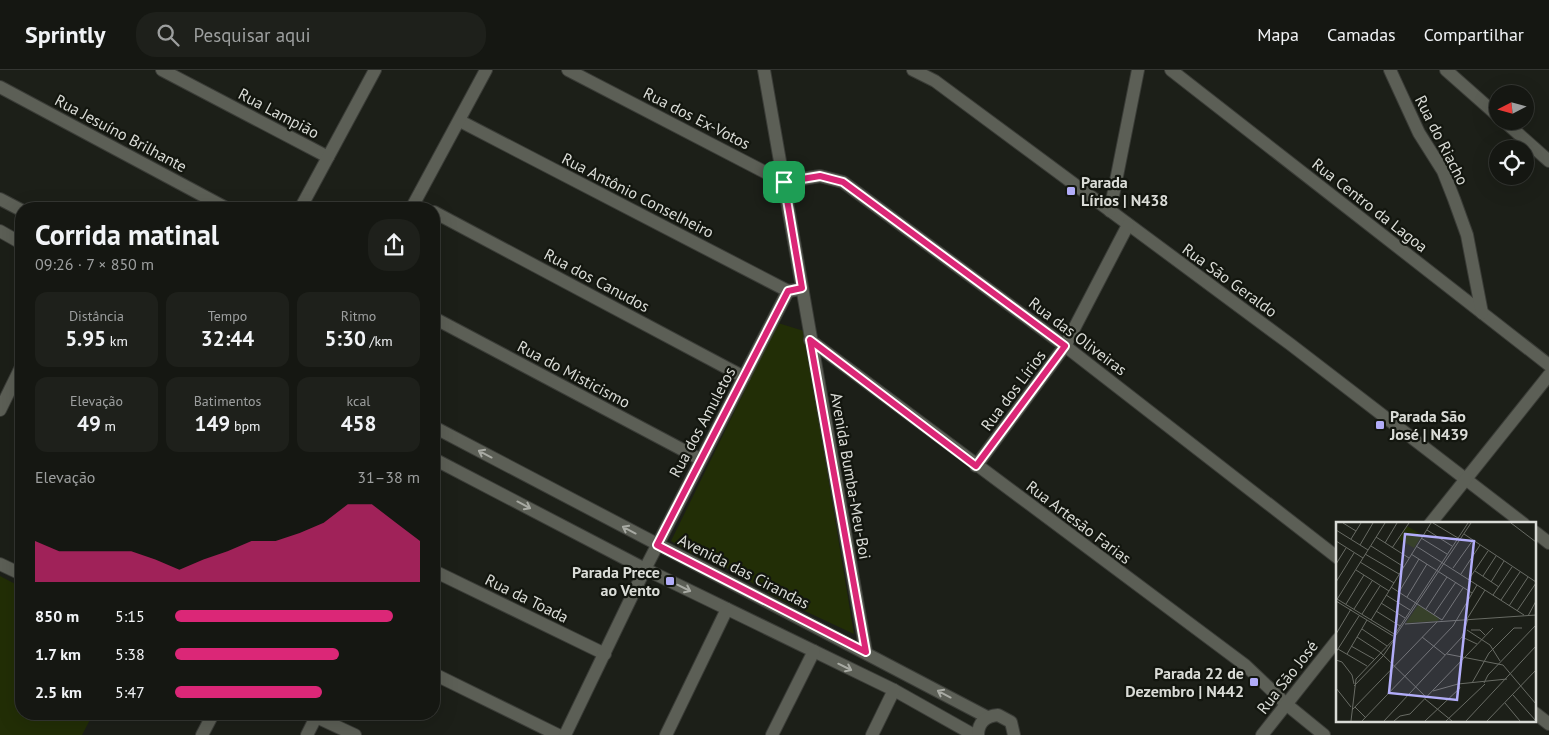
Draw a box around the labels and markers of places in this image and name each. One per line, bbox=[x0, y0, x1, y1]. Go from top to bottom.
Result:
pin bbox=[763, 161, 805, 203]
place label: Parada Lírios | N438 bbox=[1081, 172, 1168, 210]
marker: Parada Lírios | N438 bbox=[1065, 185, 1077, 197]
place label: Parada São José | N439 bbox=[1389, 406, 1468, 444]
marker: Parada São José | N439 bbox=[1374, 419, 1386, 431]
place label: Parada Prece ao Vento bbox=[572, 562, 660, 600]
marker: Parada Prece ao Vento bbox=[664, 575, 676, 587]
place label: Parada 22 de Dezembro | N442 bbox=[1125, 663, 1244, 701]
marker: Parada 22 de Dezembro | N442 bbox=[1248, 676, 1260, 688]

